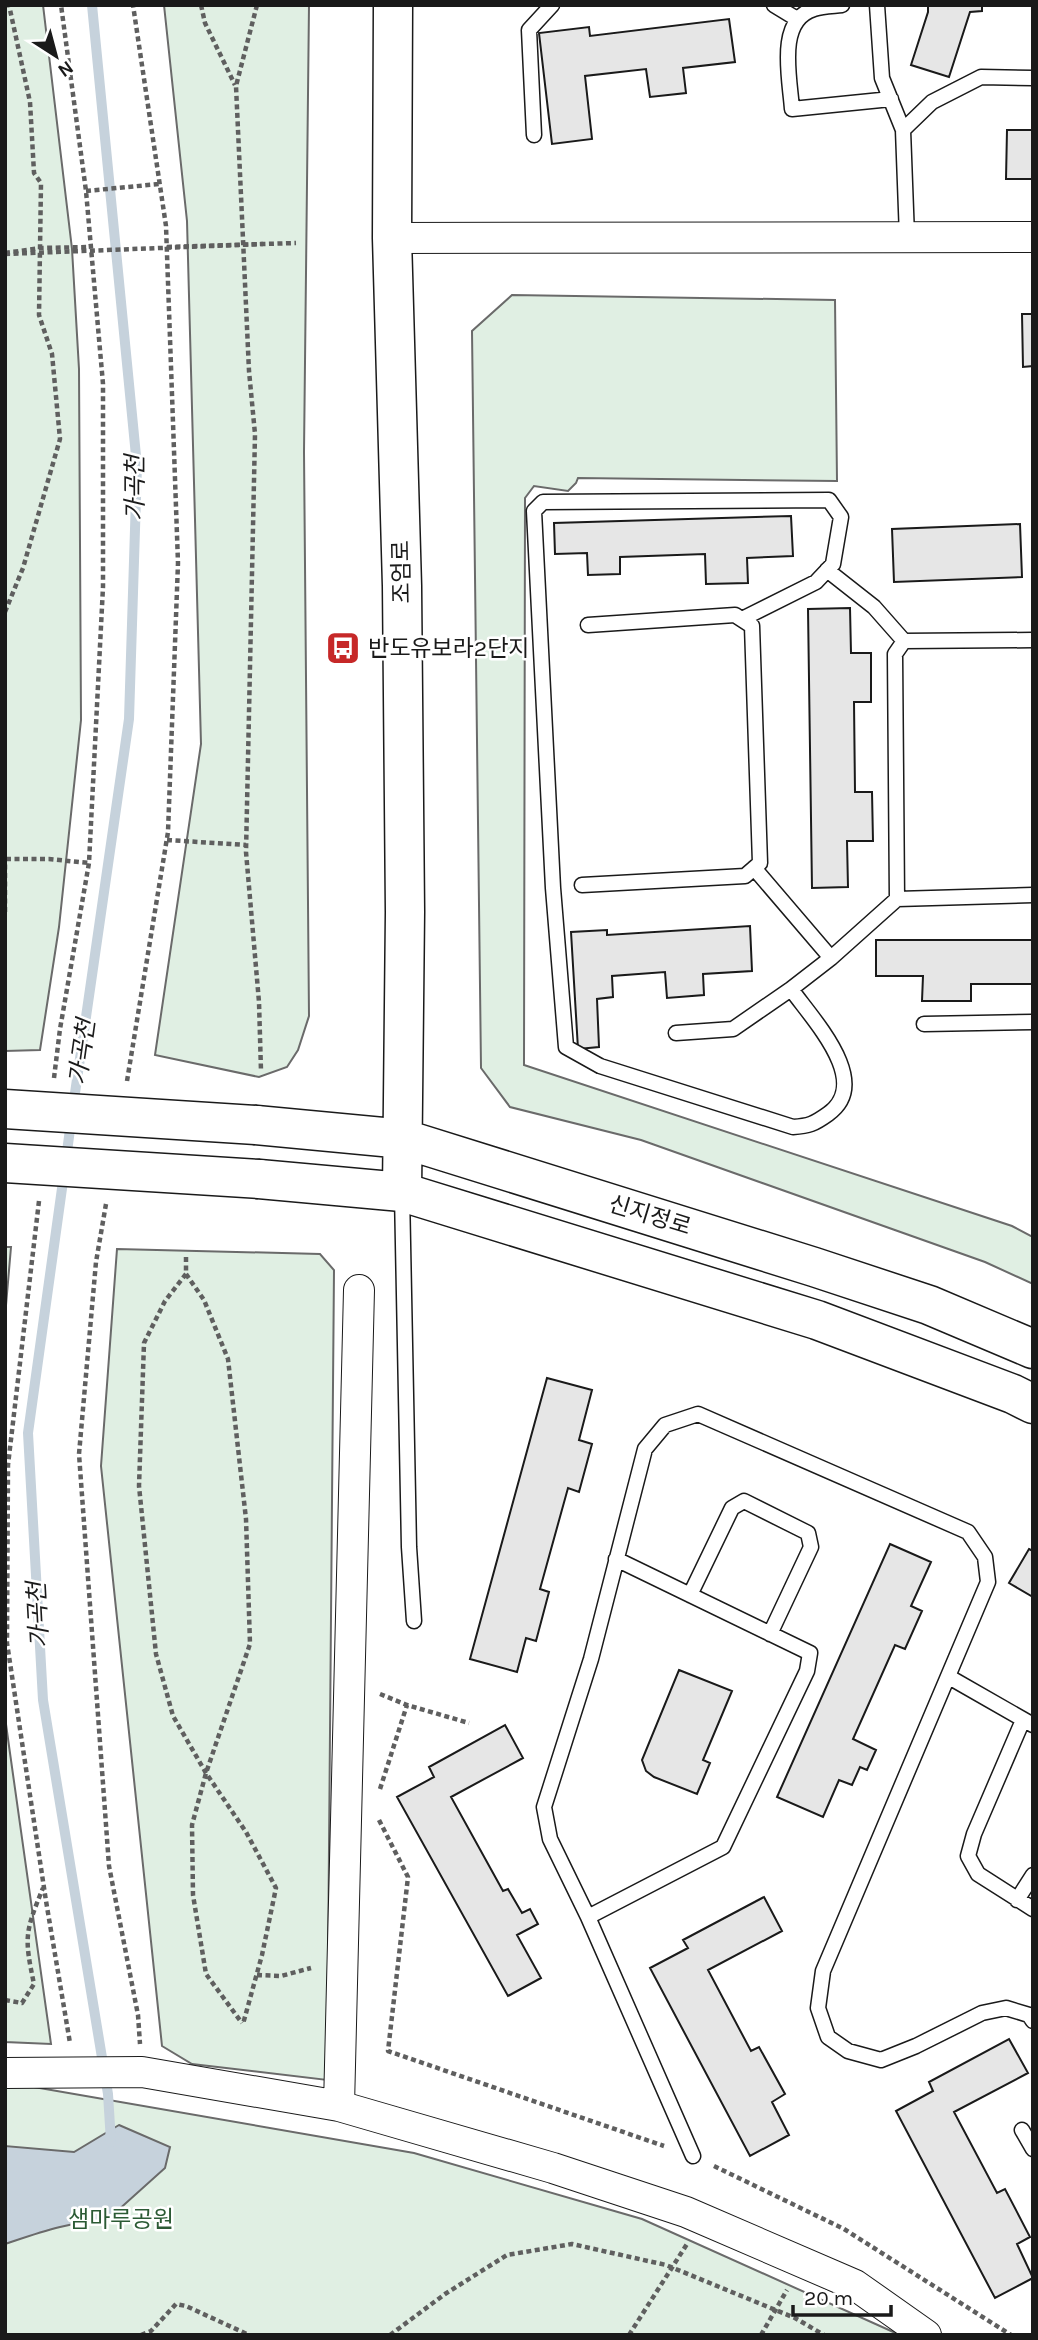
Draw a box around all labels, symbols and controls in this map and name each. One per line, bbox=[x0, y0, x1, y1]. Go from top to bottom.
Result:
north arrow bbox=[21, 21, 91, 91]
text: N bbox=[53, 56, 77, 82]
water label: 가곡천 bbox=[121, 452, 149, 521]
street label: 조엄로 bbox=[387, 540, 416, 604]
bus stop icon: 반도유보라2단지 bbox=[324, 629, 362, 667]
place label: 반도유보라2단지 bbox=[368, 635, 529, 662]
water label: 가곡천 bbox=[64, 1014, 101, 1087]
street label: 신지정로 bbox=[605, 1190, 694, 1241]
water label: 가곡천 bbox=[22, 1578, 54, 1649]
park label: 샘마루공원 bbox=[68, 2206, 174, 2233]
scale bar bbox=[793, 2274, 891, 2318]
text: 20 m bbox=[804, 2286, 853, 2310]

